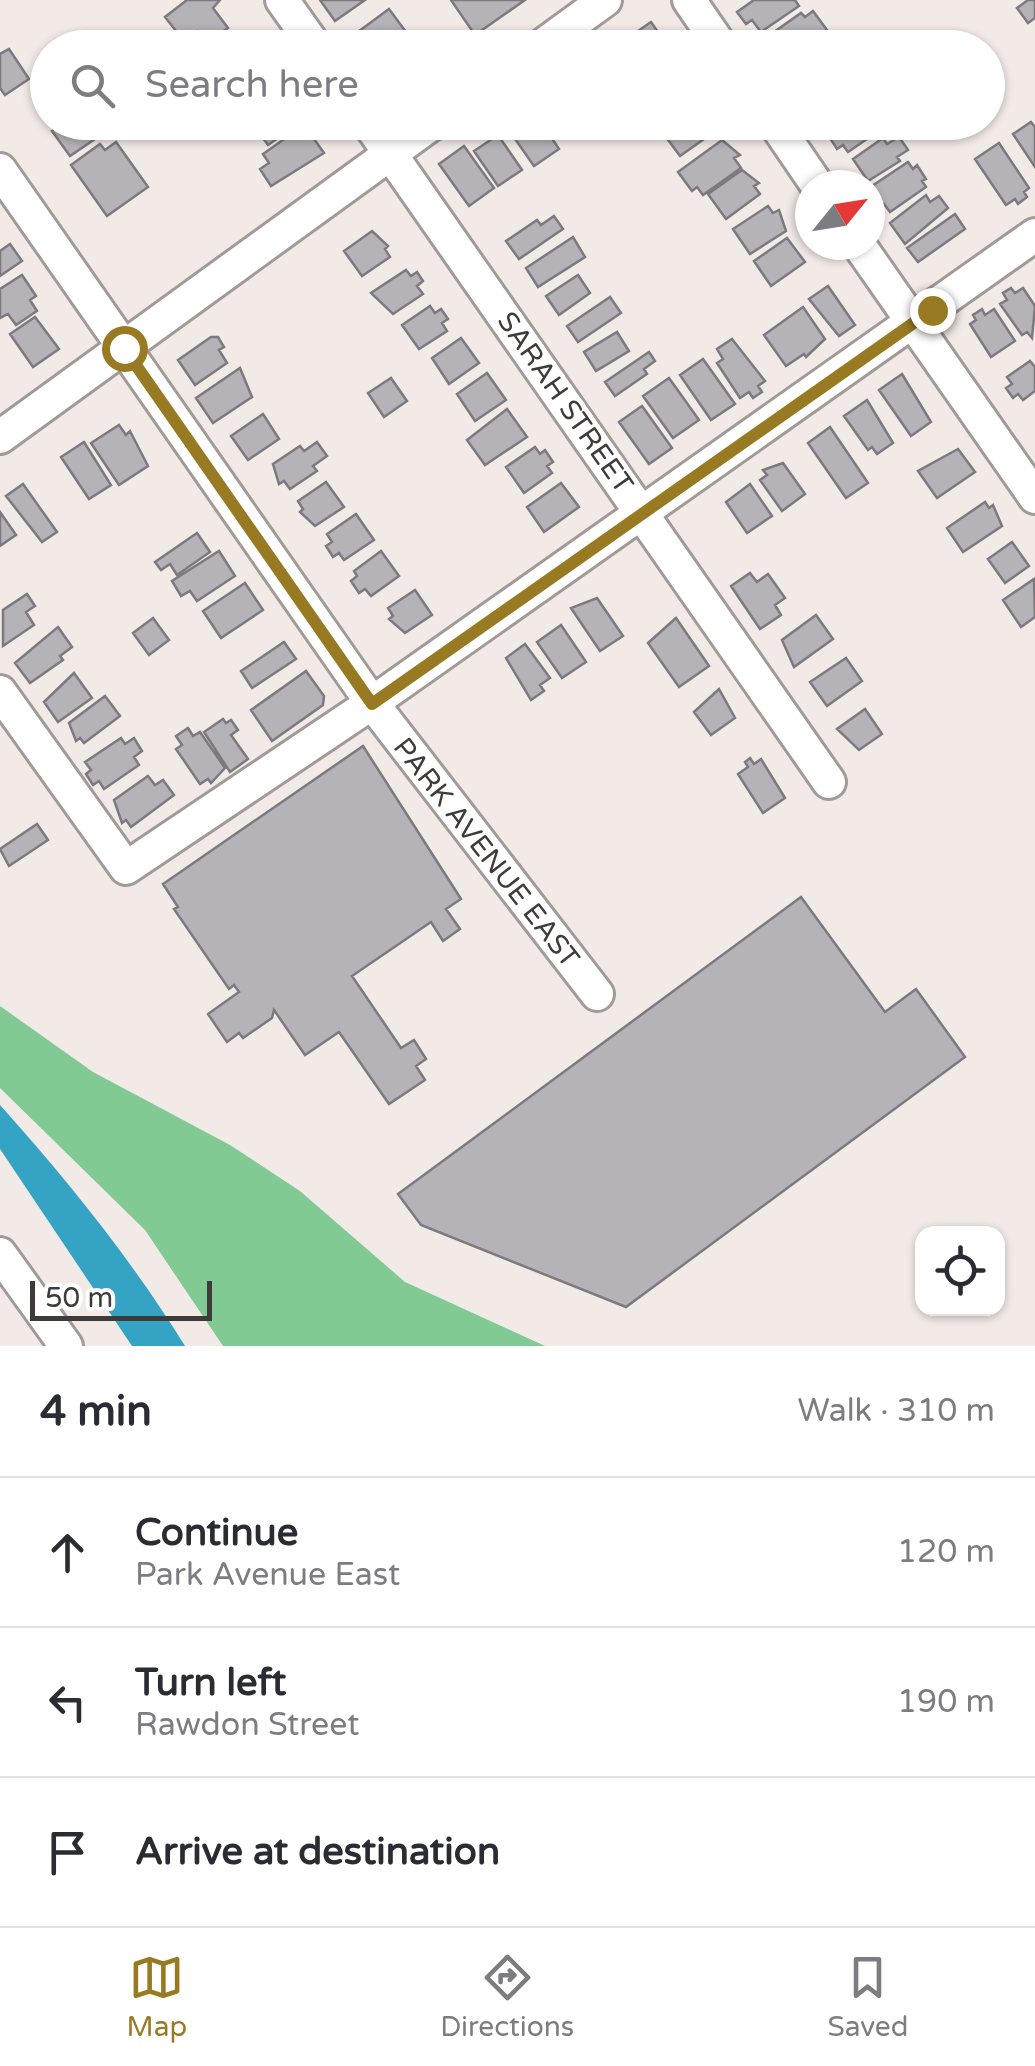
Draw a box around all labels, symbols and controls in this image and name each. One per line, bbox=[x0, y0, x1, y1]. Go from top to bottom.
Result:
search box bbox=[30, 30, 1005, 140]
icon: search bbox=[65, 58, 120, 113]
text: Search here bbox=[145, 62, 359, 108]
north arrow bbox=[795, 170, 885, 260]
route end bbox=[910, 288, 956, 334]
street label: SARAH STREET bbox=[490, 305, 640, 500]
route start bbox=[102, 326, 148, 372]
street label: PARK AVENUE EAST bbox=[386, 731, 587, 974]
map controls bbox=[915, 1226, 1005, 1316]
button: locate bbox=[915, 1226, 1005, 1316]
scale bar bbox=[30, 1276, 212, 1320]
text: 50 m bbox=[45, 1281, 113, 1315]
text: 4 min bbox=[40, 1386, 152, 1437]
text: Walk · 310 m bbox=[798, 1392, 995, 1430]
text: Continue bbox=[135, 1510, 298, 1556]
icon: ahead bbox=[40, 1525, 95, 1580]
text: 120 m bbox=[897, 1533, 995, 1571]
text: Park Avenue East bbox=[135, 1556, 400, 1594]
text: Turn left bbox=[135, 1660, 286, 1706]
icon: left bbox=[40, 1675, 95, 1730]
text: 190 m bbox=[897, 1683, 995, 1721]
text: Rawdon Street bbox=[135, 1706, 360, 1744]
icon: arrive bbox=[40, 1825, 95, 1880]
text: Arrive at destination bbox=[135, 1829, 500, 1875]
tab: Map bbox=[127, 1950, 187, 2044]
tab: Directions bbox=[440, 1950, 574, 2044]
tab: Saved bbox=[827, 1950, 908, 2044]

